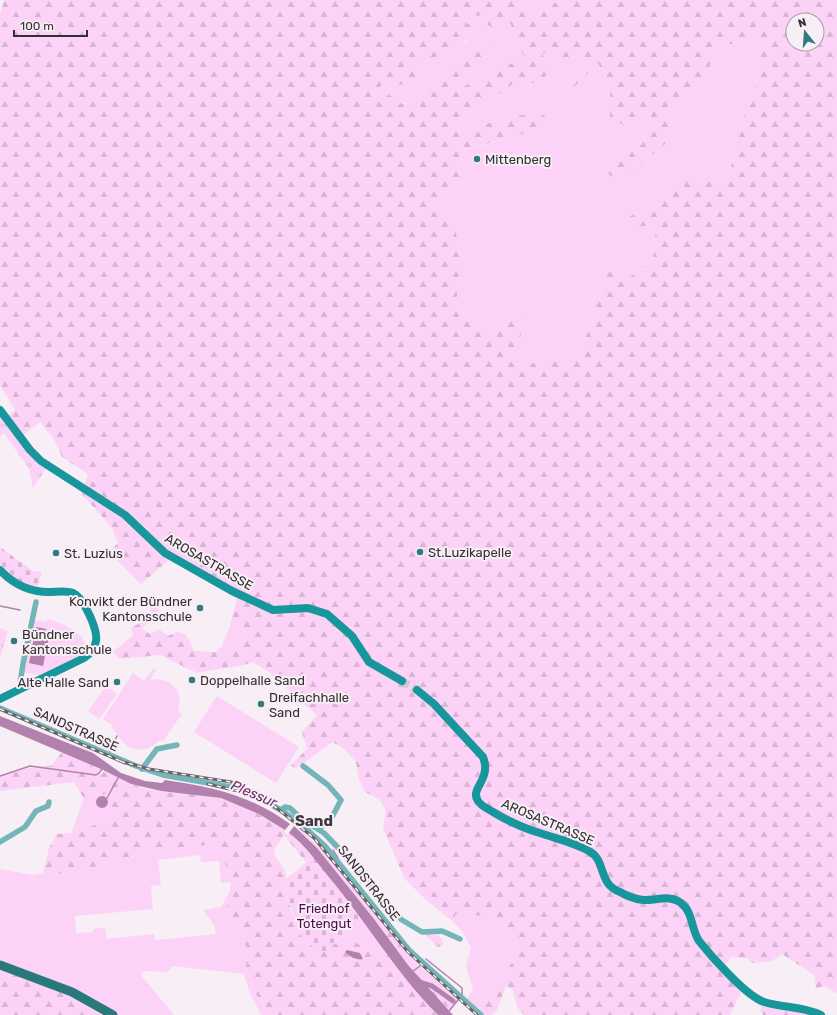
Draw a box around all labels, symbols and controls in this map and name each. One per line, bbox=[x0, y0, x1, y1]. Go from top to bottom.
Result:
scale bar bbox=[14, 12, 87, 38]
north arrow bbox=[785, 12, 825, 52]
text: N bbox=[797, 16, 808, 30]
text: 100 m bbox=[20, 19, 54, 33]
place label: Mittenberg bbox=[485, 152, 551, 168]
marker: Mittenberg bbox=[472, 154, 482, 164]
street label: AROSASTRASSE bbox=[162, 531, 256, 593]
place label: St.Luzikapelle bbox=[428, 545, 511, 560]
place label: St. Luzius bbox=[64, 546, 123, 561]
marker: St.Luzikapelle bbox=[415, 547, 425, 557]
marker: St. Luzius bbox=[51, 548, 61, 558]
place label: Konvikt der Bündner Kantonsschule bbox=[69, 594, 192, 624]
marker: Konvikt der Bündner Kantonsschule bbox=[195, 603, 205, 613]
place label: Bündner Kantonsschule bbox=[22, 627, 112, 657]
marker: Bündner Kantonsschule bbox=[9, 636, 19, 646]
place label: Doppelhalle Sand bbox=[200, 673, 305, 688]
place label: Alte Halle Sand bbox=[17, 675, 109, 690]
marker: Doppelhalle Sand bbox=[187, 675, 197, 685]
marker: Alte Halle Sand bbox=[112, 677, 122, 687]
place label: Dreifachhalle Sand bbox=[269, 690, 349, 720]
marker: Dreifachhalle Sand bbox=[256, 699, 266, 709]
street label: SANDSTRASSE bbox=[31, 704, 121, 754]
water label: Plessur bbox=[228, 777, 280, 812]
street label: AROSASTRASSE bbox=[499, 796, 597, 848]
district label: Sand bbox=[295, 812, 333, 830]
street label: SANDSTRASSE bbox=[335, 842, 403, 924]
park label: Friedhof Totengut bbox=[297, 901, 351, 932]

